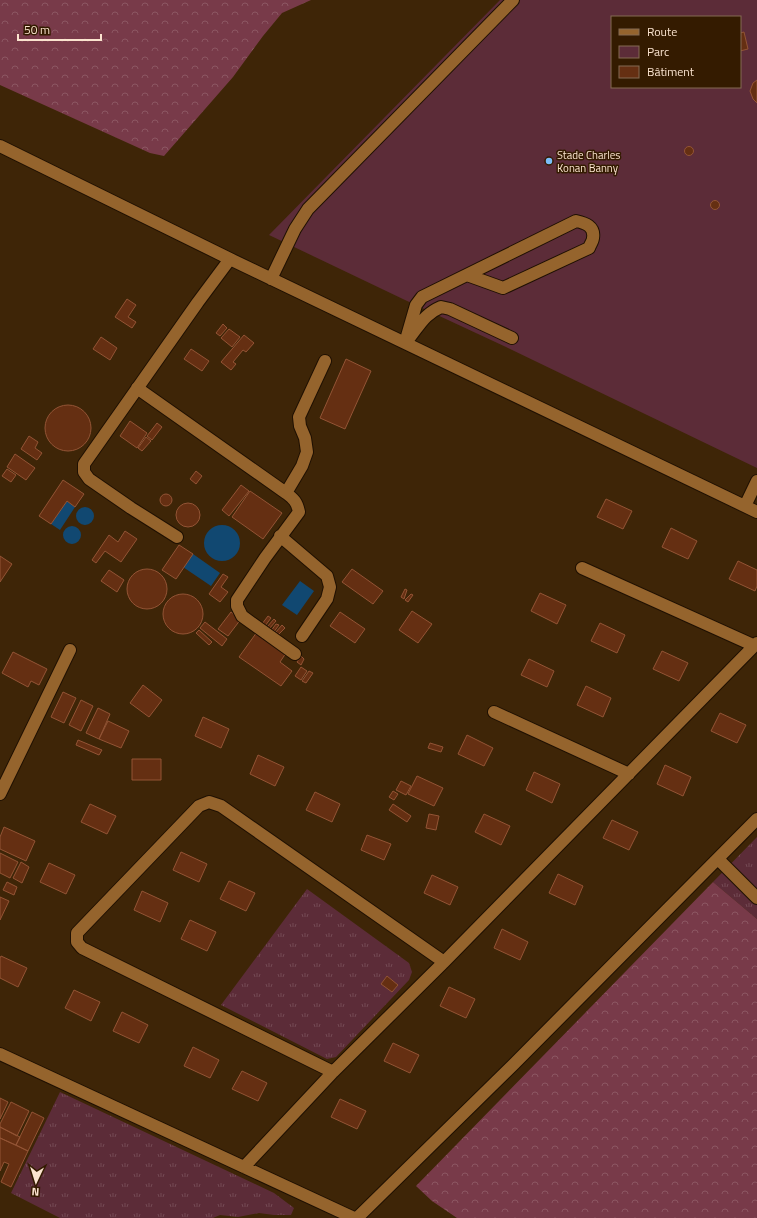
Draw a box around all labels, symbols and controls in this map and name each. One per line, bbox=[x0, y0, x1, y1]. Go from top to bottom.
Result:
scale bar bbox=[18, 16, 101, 42]
legend bbox=[611, 16, 741, 88]
text: 50 m bbox=[24, 20, 50, 39]
text: Route bbox=[647, 22, 677, 41]
text: Parc bbox=[647, 42, 669, 61]
text: Bâtiment bbox=[647, 62, 695, 81]
place label: Stade Charles Konan Banny bbox=[557, 147, 620, 176]
marker: Stade Charles Konan Banny bbox=[544, 156, 554, 166]
north arrow bbox=[16, 1162, 56, 1202]
text: N bbox=[31, 1184, 40, 1200]

